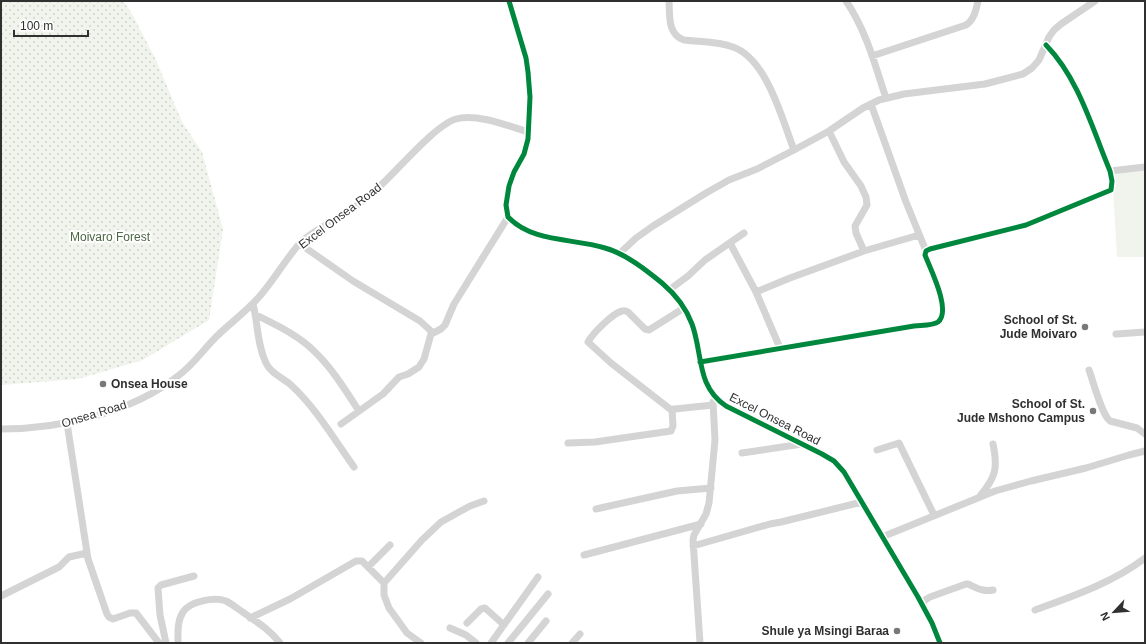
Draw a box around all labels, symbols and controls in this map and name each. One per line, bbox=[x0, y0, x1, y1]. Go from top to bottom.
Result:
scale bar bbox=[14, 12, 88, 38]
text: 100 m bbox=[20, 19, 53, 33]
street label: Excel Onsea Road bbox=[296, 180, 384, 252]
park label: Moivaro Forest bbox=[70, 230, 151, 244]
place label: School of St. Jude Moivaro bbox=[1000, 313, 1077, 341]
marker: School of St. Jude Moivaro bbox=[1080, 322, 1090, 332]
place label: Onsea House bbox=[111, 377, 188, 391]
marker: Onsea House bbox=[98, 379, 108, 389]
street label: Excel Onsea Road bbox=[727, 390, 823, 448]
street label: Onsea Road bbox=[60, 397, 128, 431]
place label: School of St. Jude Mshono Campus bbox=[957, 397, 1085, 425]
marker: School of St. Jude Mshono Campus bbox=[1088, 406, 1098, 416]
north arrow bbox=[1094, 592, 1134, 632]
text: N bbox=[1098, 610, 1112, 623]
place label: Shule ya Msingi Baraa bbox=[762, 624, 889, 638]
marker: Shule ya Msingi Baraa bbox=[892, 626, 902, 636]

